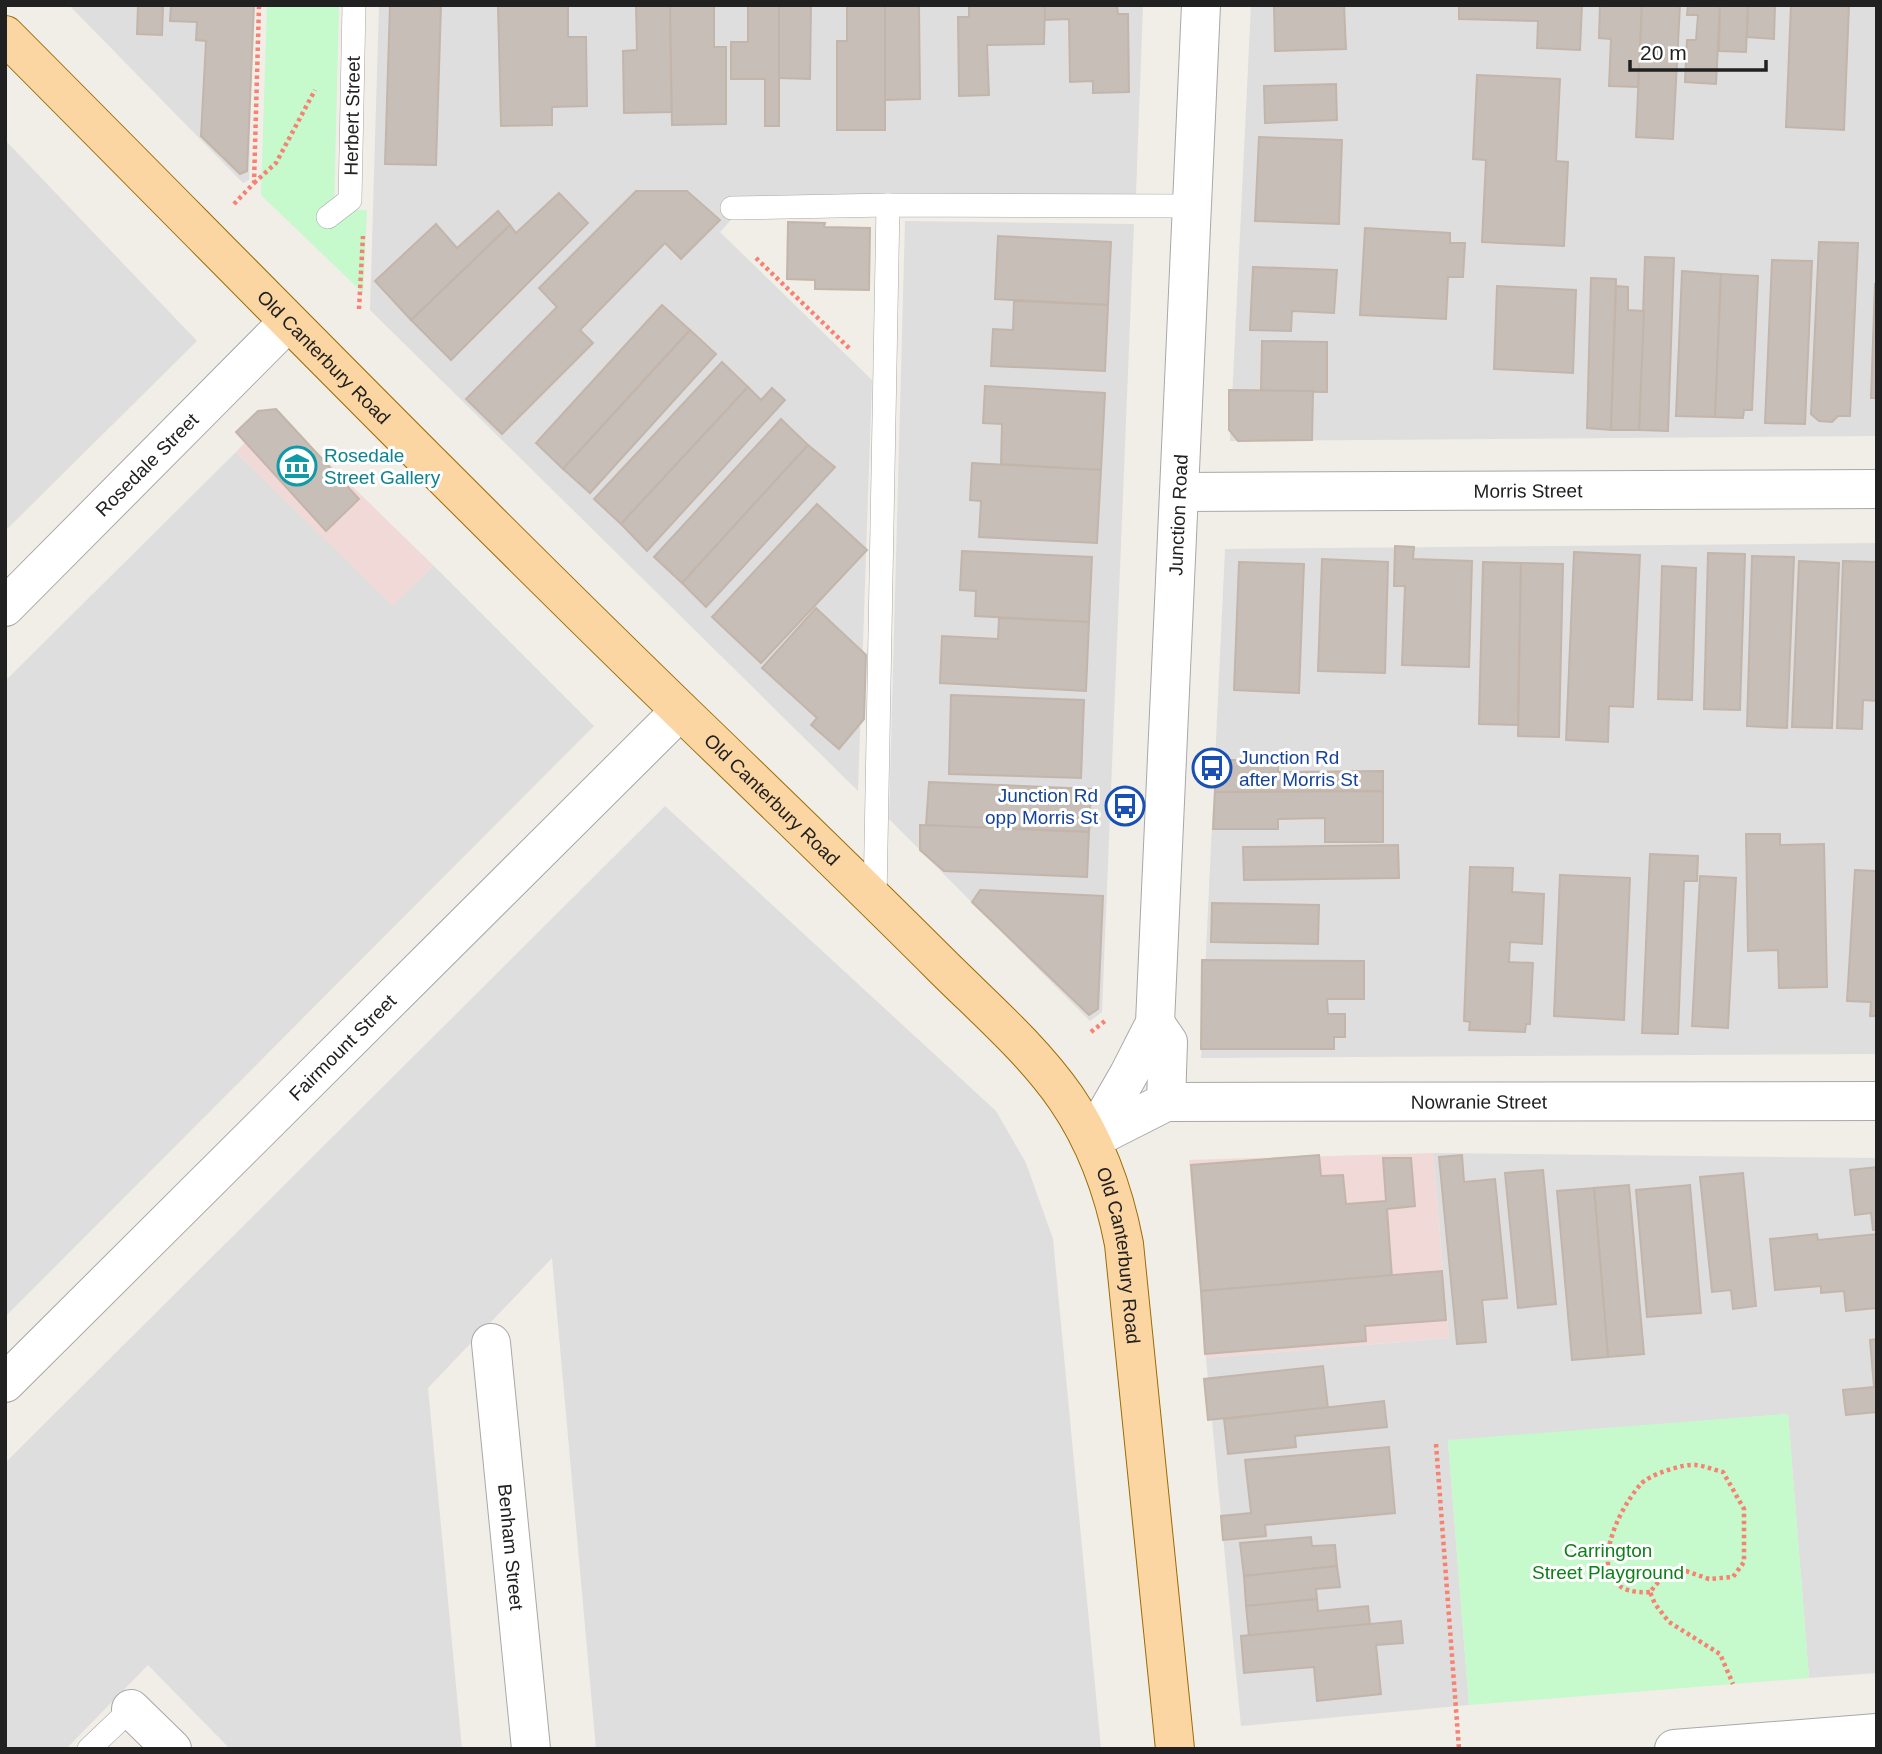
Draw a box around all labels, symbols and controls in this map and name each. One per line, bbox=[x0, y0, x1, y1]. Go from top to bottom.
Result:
scale bar bbox=[1630, 28, 1766, 72]
text: 20 m bbox=[1640, 41, 1687, 64]
street label: Herbert Street bbox=[340, 55, 363, 176]
street label: Old Canterbury Road bbox=[253, 286, 395, 428]
street label: Rosedale Street bbox=[91, 408, 203, 520]
museum icon: Rosedale Street Gallery bbox=[276, 445, 318, 487]
place label: Rosedale Street Gallery bbox=[324, 445, 441, 488]
street label: Junction Road bbox=[1165, 454, 1191, 576]
street label: Morris Street bbox=[1474, 480, 1583, 501]
street label: Old Canterbury Road bbox=[700, 729, 844, 869]
bus stop icon: Junction Rd after Morris St bbox=[1191, 747, 1233, 789]
place label: Junction Rd after Morris St bbox=[1239, 747, 1359, 790]
place label: Junction Rd opp Morris St bbox=[985, 785, 1099, 828]
bus stop icon: Junction Rd opp Morris St bbox=[1104, 785, 1146, 827]
street label: Fairmount Street bbox=[285, 989, 400, 1105]
street label: Nowranie Street bbox=[1411, 1091, 1548, 1112]
street label: Old Canterbury Road bbox=[1093, 1164, 1145, 1345]
street label: Benham Street bbox=[494, 1483, 528, 1612]
park label: Carrington Street Playground bbox=[1532, 1540, 1684, 1583]

